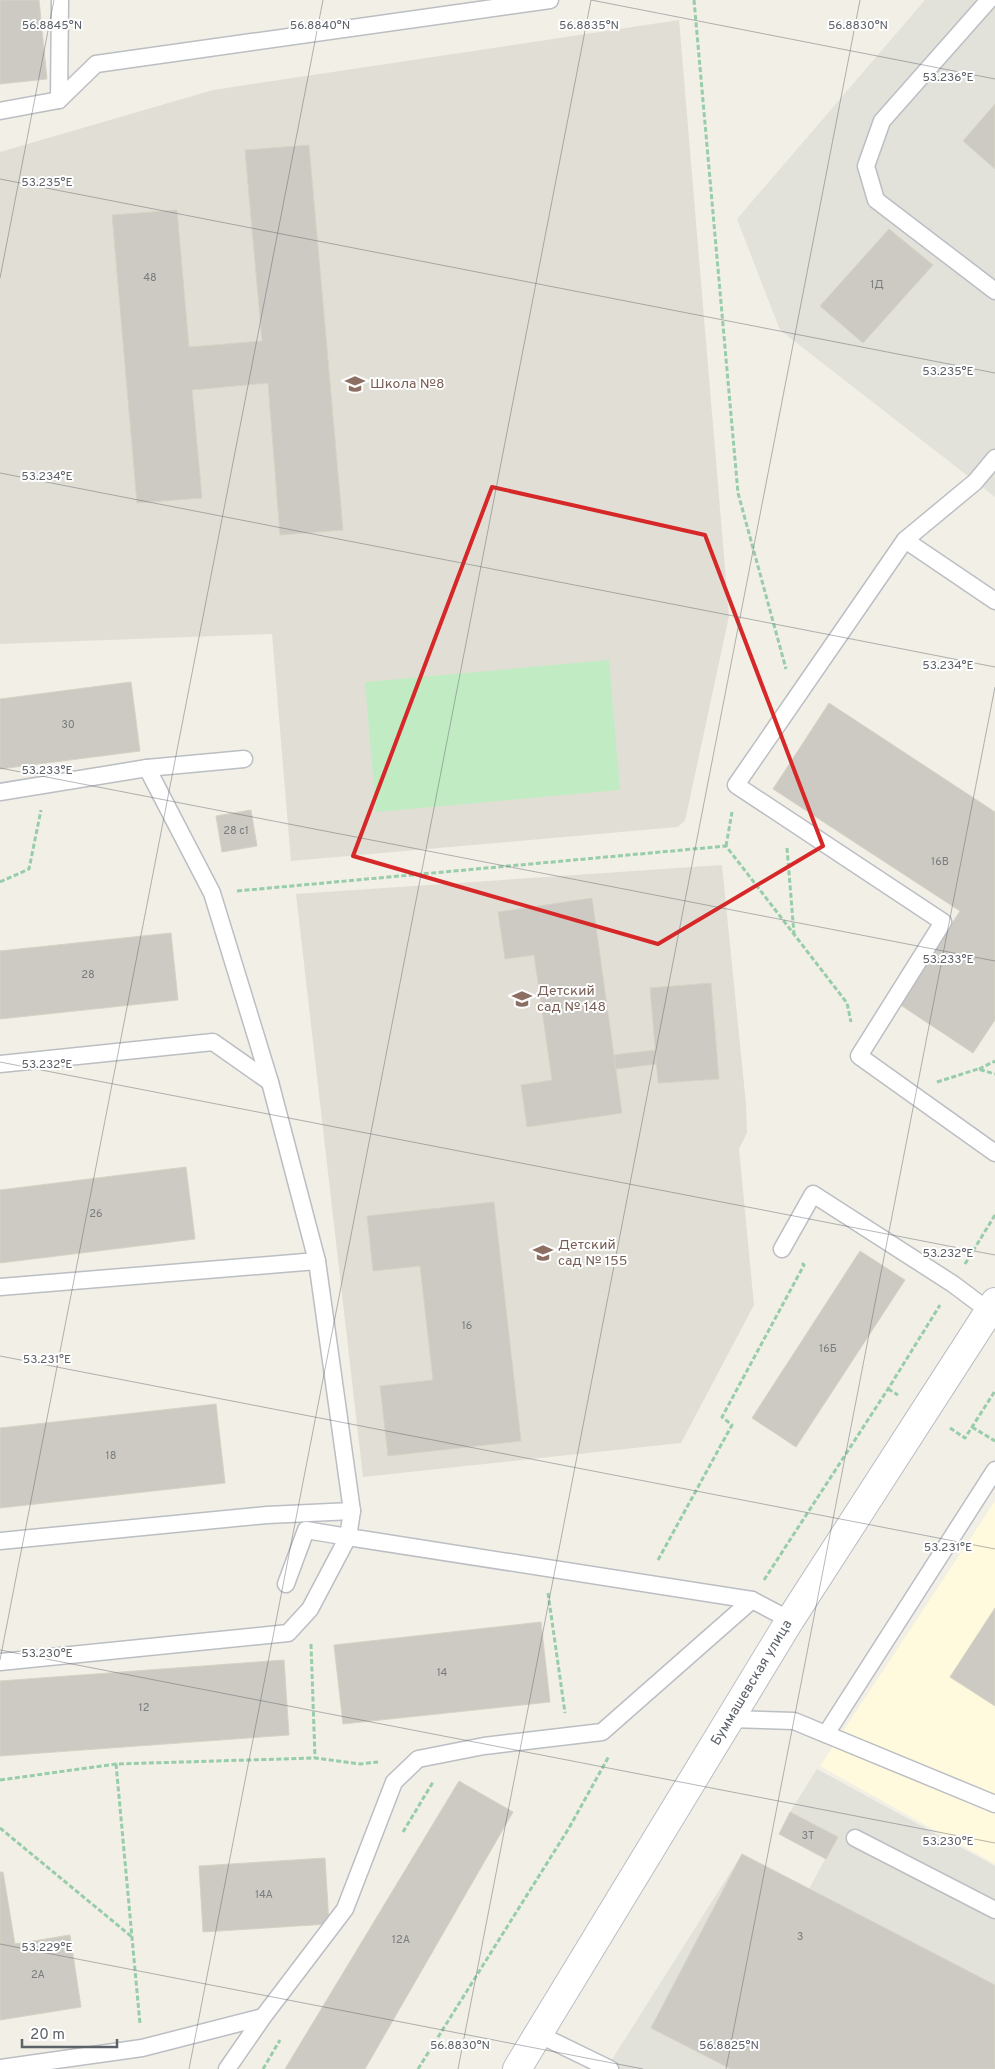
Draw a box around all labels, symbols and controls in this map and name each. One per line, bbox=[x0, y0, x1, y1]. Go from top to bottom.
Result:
text: 56.8845°N bbox=[22, 18, 82, 34]
text: 56.8840°N bbox=[290, 18, 350, 34]
text: 56.8835°N bbox=[559, 18, 619, 34]
text: 56.8830°N bbox=[828, 18, 888, 34]
text: 53.236°E bbox=[922, 70, 974, 86]
text: 53.235°E bbox=[21, 175, 73, 191]
house number: 48 bbox=[143, 271, 157, 285]
house number: 1Д bbox=[870, 278, 884, 292]
text: 53.235°E bbox=[922, 364, 974, 380]
school or university icon: Школа №8 bbox=[344, 373, 366, 395]
place label: Школа №8 bbox=[370, 376, 445, 393]
text: 53.234°E bbox=[21, 469, 73, 485]
text: 53.234°E bbox=[922, 658, 974, 674]
house number: 30 bbox=[61, 718, 75, 732]
text: 53.233°E bbox=[21, 763, 73, 779]
house number: 28 с1 bbox=[223, 824, 249, 838]
house number: 16В bbox=[931, 855, 949, 869]
text: 53.233°E bbox=[922, 952, 974, 968]
house number: 28 bbox=[81, 968, 95, 982]
place label: Детский сад № 148 bbox=[537, 983, 606, 1016]
school or university icon: Детский сад № 148 bbox=[511, 988, 533, 1010]
text: 53.232°E bbox=[21, 1057, 73, 1073]
house number: 26 bbox=[89, 1207, 103, 1221]
place label: Детский сад № 155 bbox=[558, 1237, 627, 1270]
school or university icon: Детский сад № 155 bbox=[532, 1242, 554, 1264]
text: 53.232°E bbox=[922, 1246, 974, 1262]
house number: 16 bbox=[462, 1319, 472, 1333]
house number: 16Б bbox=[819, 1342, 837, 1356]
text: 53.231°E bbox=[23, 1352, 71, 1368]
house number: 18 bbox=[106, 1449, 116, 1463]
text: 53.231°E bbox=[924, 1540, 972, 1556]
street label: Буммашевская улица bbox=[708, 1617, 796, 1749]
text: 53.230°E bbox=[21, 1646, 73, 1662]
house number: 14 bbox=[437, 1666, 448, 1680]
house number: 12 bbox=[139, 1701, 149, 1715]
house number: 3Т bbox=[802, 1829, 814, 1843]
text: 53.230°E bbox=[922, 1834, 974, 1850]
house number: 14А bbox=[255, 1888, 273, 1902]
house number: 3 bbox=[797, 1930, 803, 1944]
house number: 12А bbox=[392, 1933, 410, 1947]
text: 53.229°E bbox=[21, 1940, 73, 1956]
house number: 2А bbox=[31, 1968, 45, 1982]
scale bar bbox=[22, 2016, 118, 2048]
text: 20 m bbox=[30, 2026, 65, 2045]
text: 56.8830°N bbox=[430, 2038, 490, 2054]
text: 56.8825°N bbox=[699, 2038, 759, 2054]

